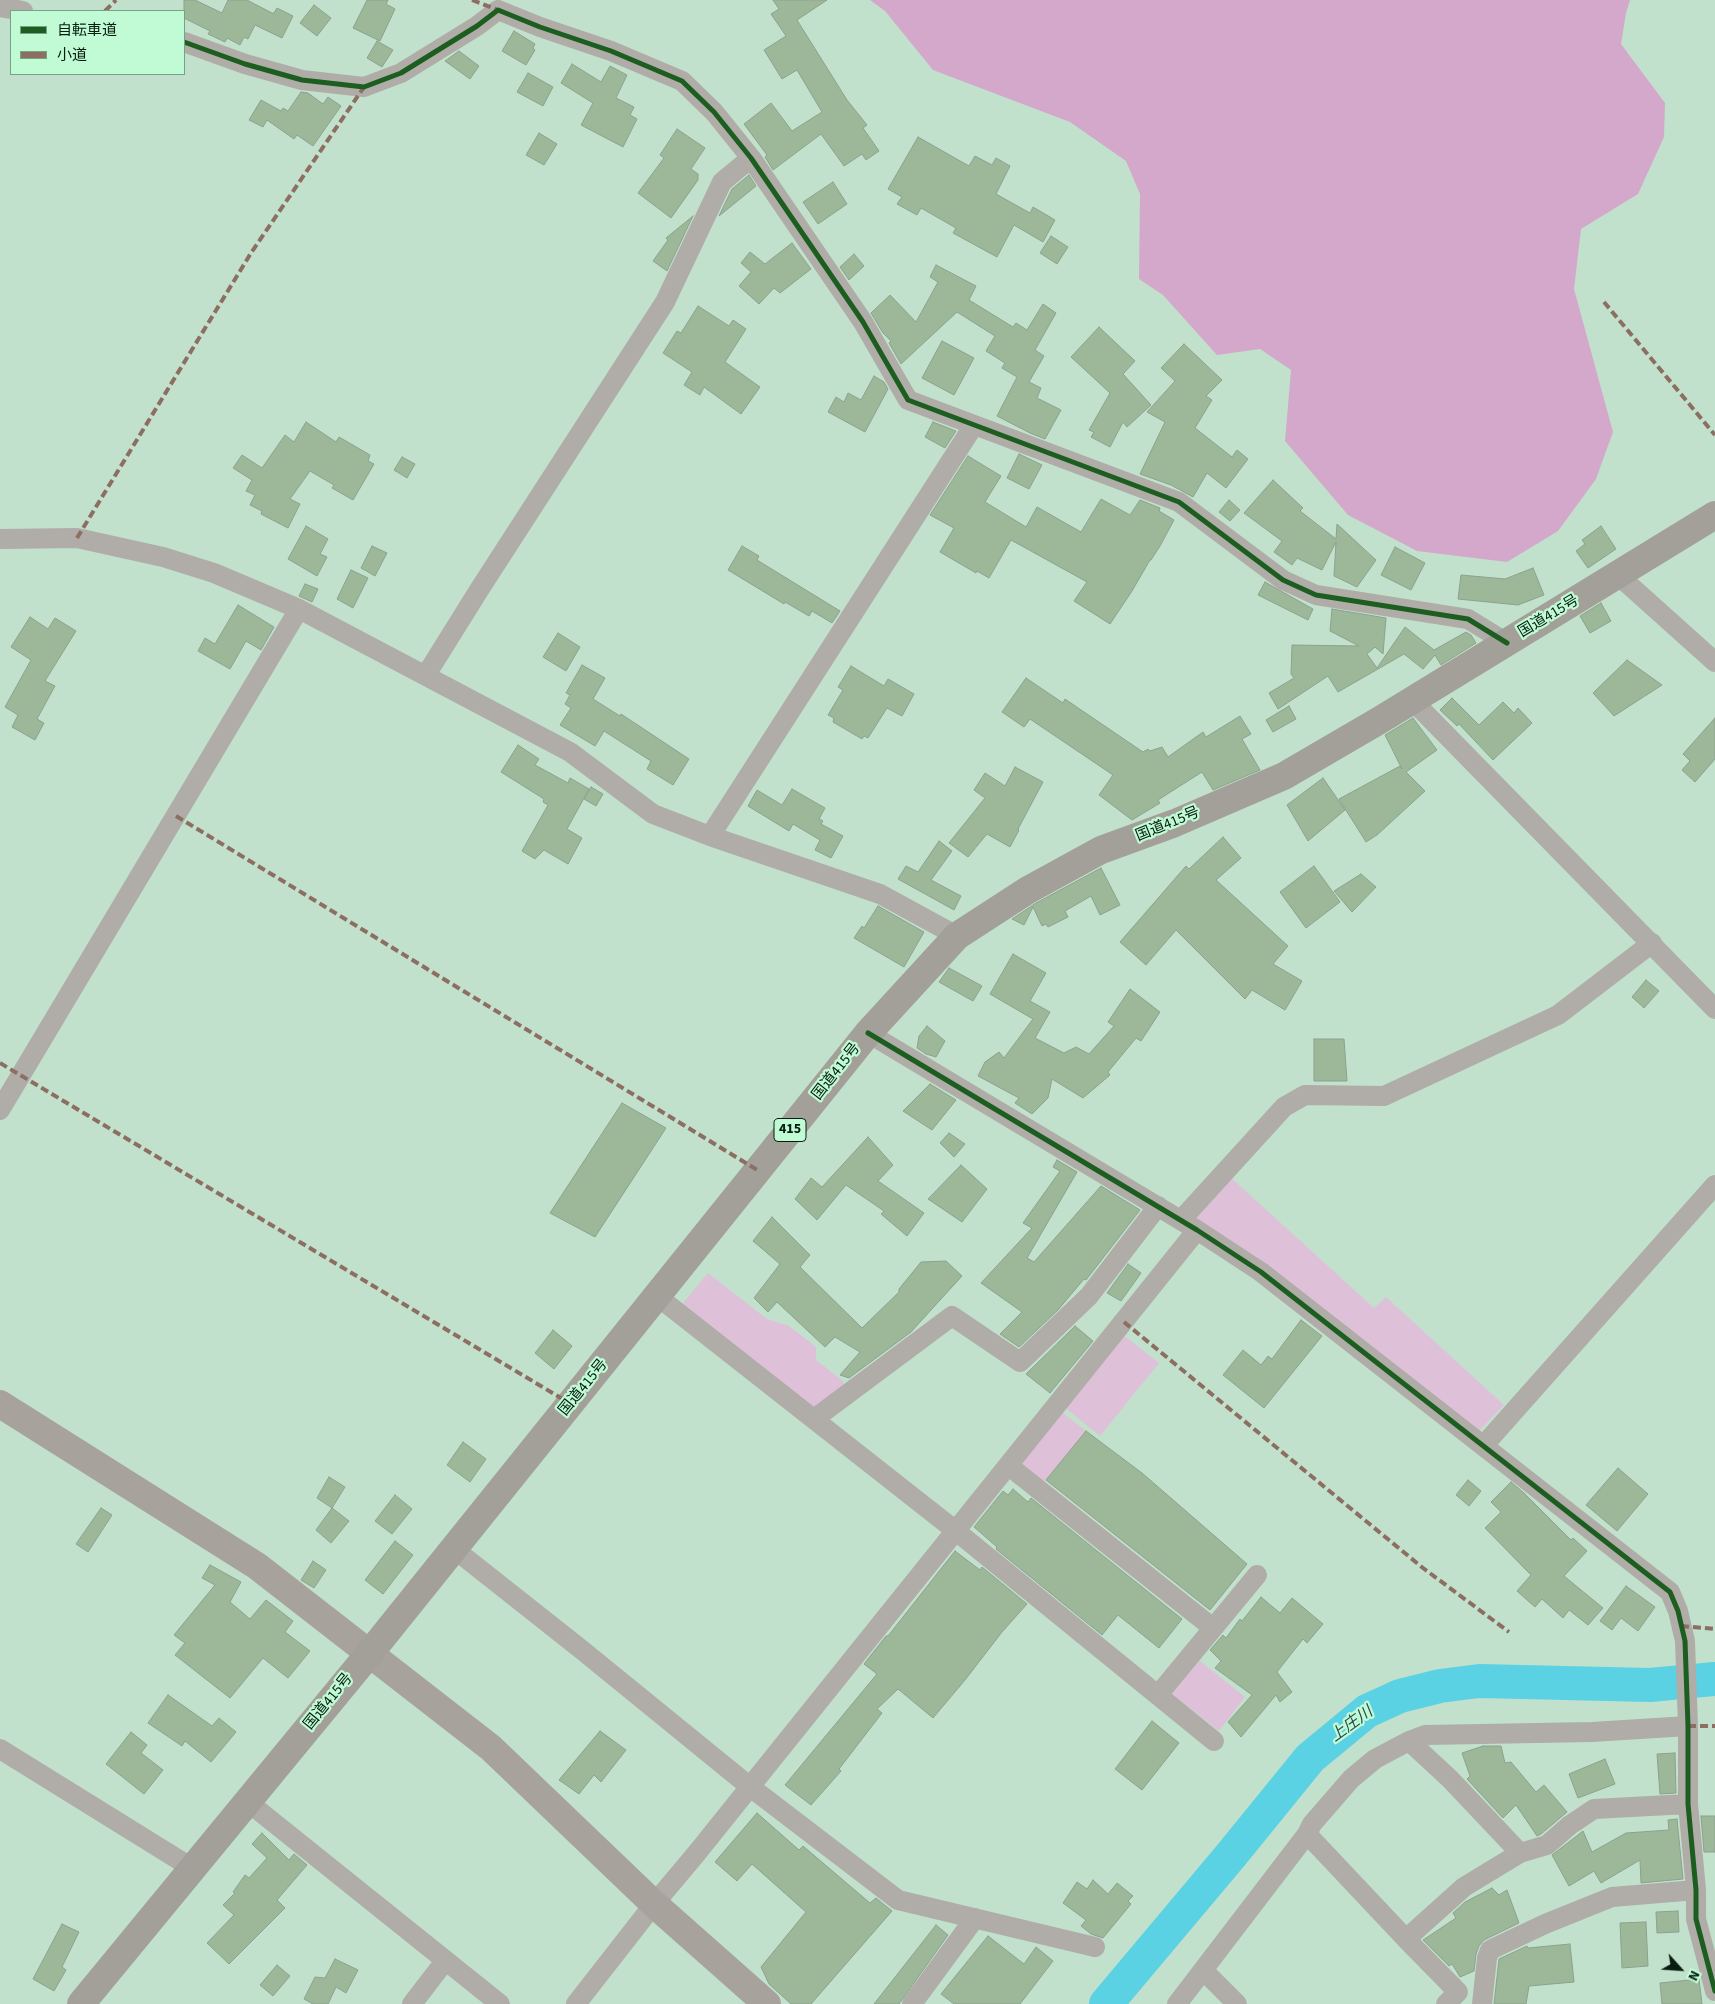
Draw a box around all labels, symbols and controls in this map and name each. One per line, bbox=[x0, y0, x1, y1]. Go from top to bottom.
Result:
legend bbox=[10, 10, 185, 75]
text: 自転車道 bbox=[57, 20, 117, 41]
text: 小道 bbox=[57, 45, 87, 66]
street label: 国道415号 bbox=[1515, 592, 1583, 642]
street label: 国道415号 bbox=[1133, 804, 1203, 846]
street label: 国道415号 bbox=[809, 1040, 865, 1104]
road number: 415 bbox=[774, 1118, 806, 1142]
street label: 国道415号 bbox=[556, 1356, 612, 1420]
street label: 国道415号 bbox=[301, 1670, 357, 1734]
water label: 上庄川 bbox=[1327, 1703, 1377, 1747]
north arrow bbox=[1655, 1944, 1705, 1994]
text: N bbox=[1682, 1967, 1705, 1984]

